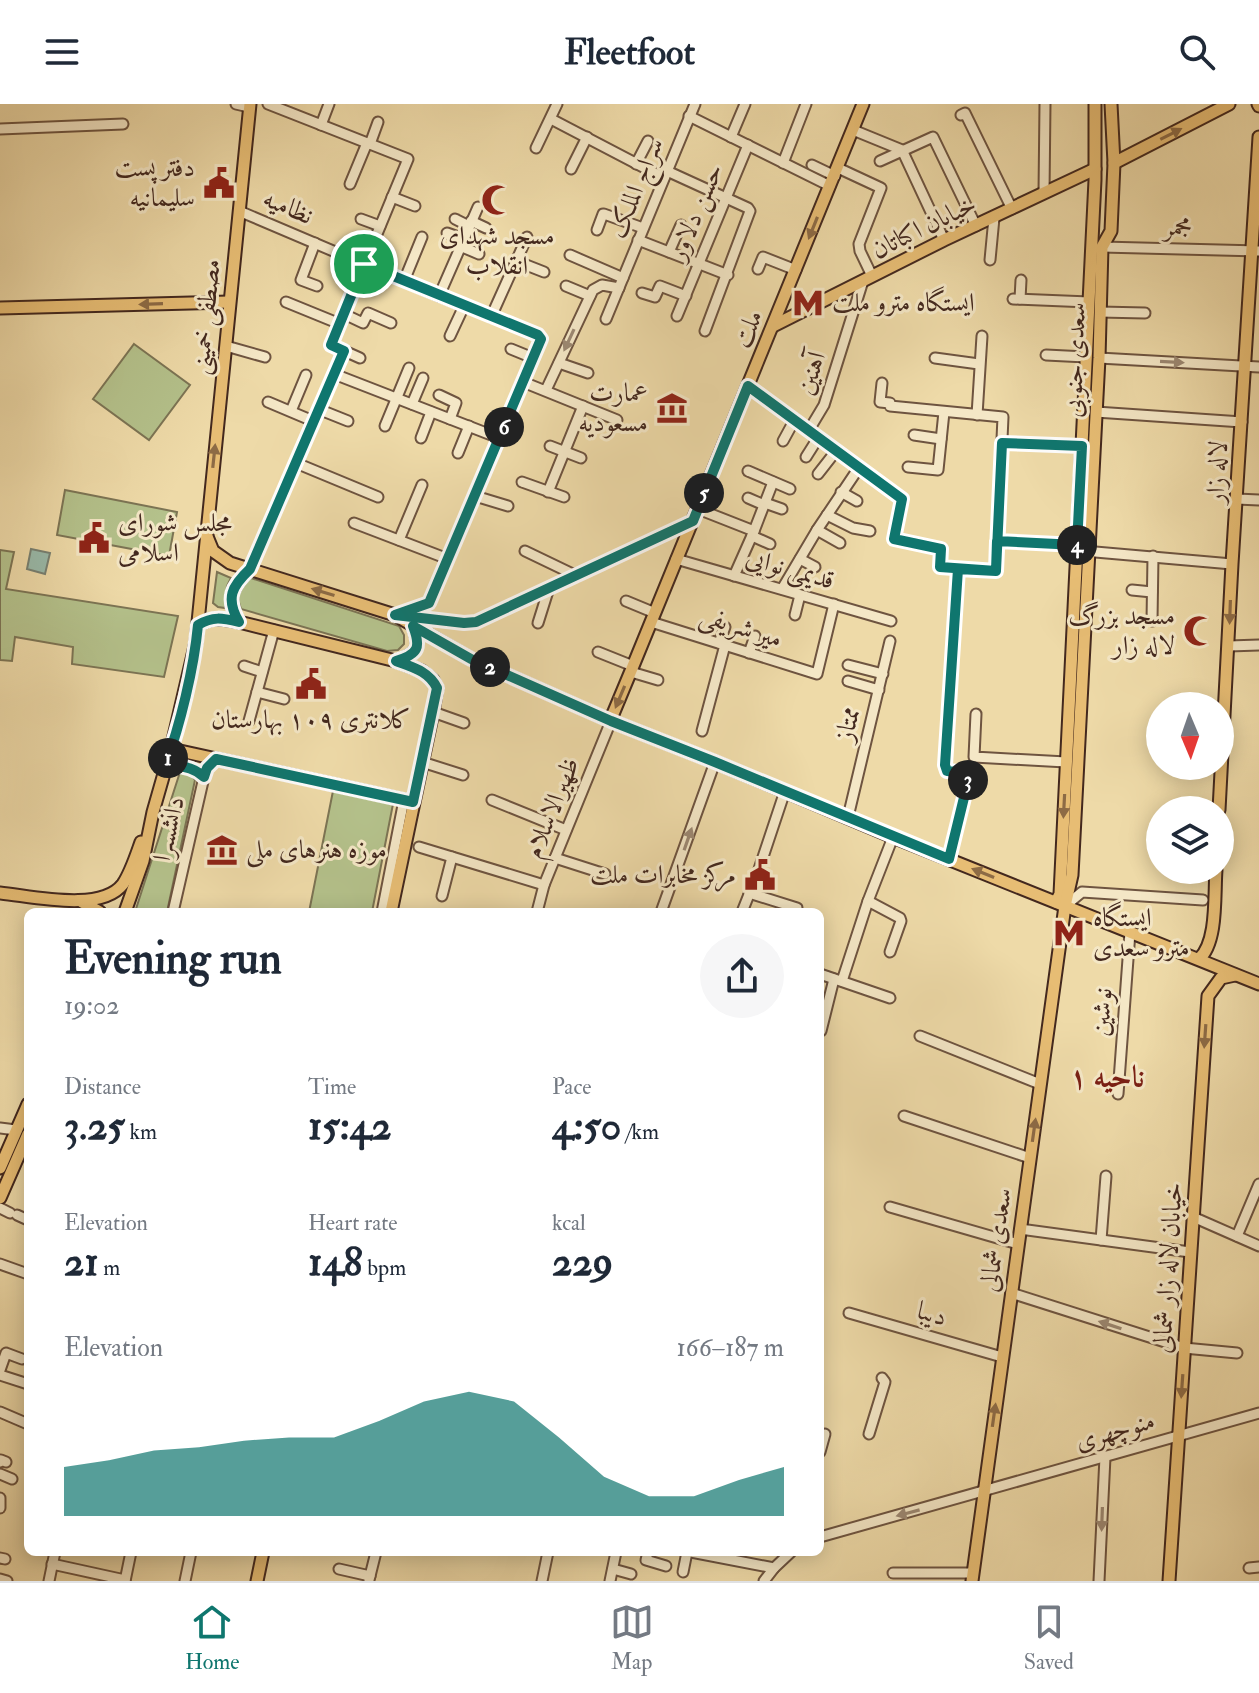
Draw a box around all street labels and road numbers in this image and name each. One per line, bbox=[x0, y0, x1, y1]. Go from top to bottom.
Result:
street label: سراج الملک bbox=[601, 133, 677, 246]
street label: حسن دلاور bbox=[660, 159, 732, 269]
street label: نظامیه bbox=[258, 182, 318, 232]
street label: خیابان اکباتان bbox=[866, 188, 982, 266]
street label: مجمر bbox=[1160, 210, 1193, 243]
street label: مصطفی خمینی bbox=[184, 257, 230, 377]
street label: سعدی جنوبی bbox=[1057, 302, 1095, 418]
street label: ملت bbox=[726, 305, 770, 353]
street label: آهنین bbox=[789, 345, 834, 399]
street label: لاله زار bbox=[1199, 440, 1235, 507]
street label: قدیمی نوایی bbox=[742, 541, 838, 598]
street label: میر شریفی bbox=[695, 599, 786, 657]
street label: ممتاز bbox=[828, 703, 868, 747]
street label: ظهیرالاسلام bbox=[517, 753, 592, 865]
street label: دانشسرا bbox=[146, 793, 192, 865]
street label: نوشین bbox=[1084, 987, 1120, 1037]
street label: خیابان لاله زار شمالی bbox=[1146, 1181, 1190, 1355]
street label: سعدی شمالی bbox=[973, 1186, 1019, 1294]
street label: دیبا bbox=[913, 1295, 951, 1333]
street label: منوچهری bbox=[1071, 1404, 1159, 1458]

